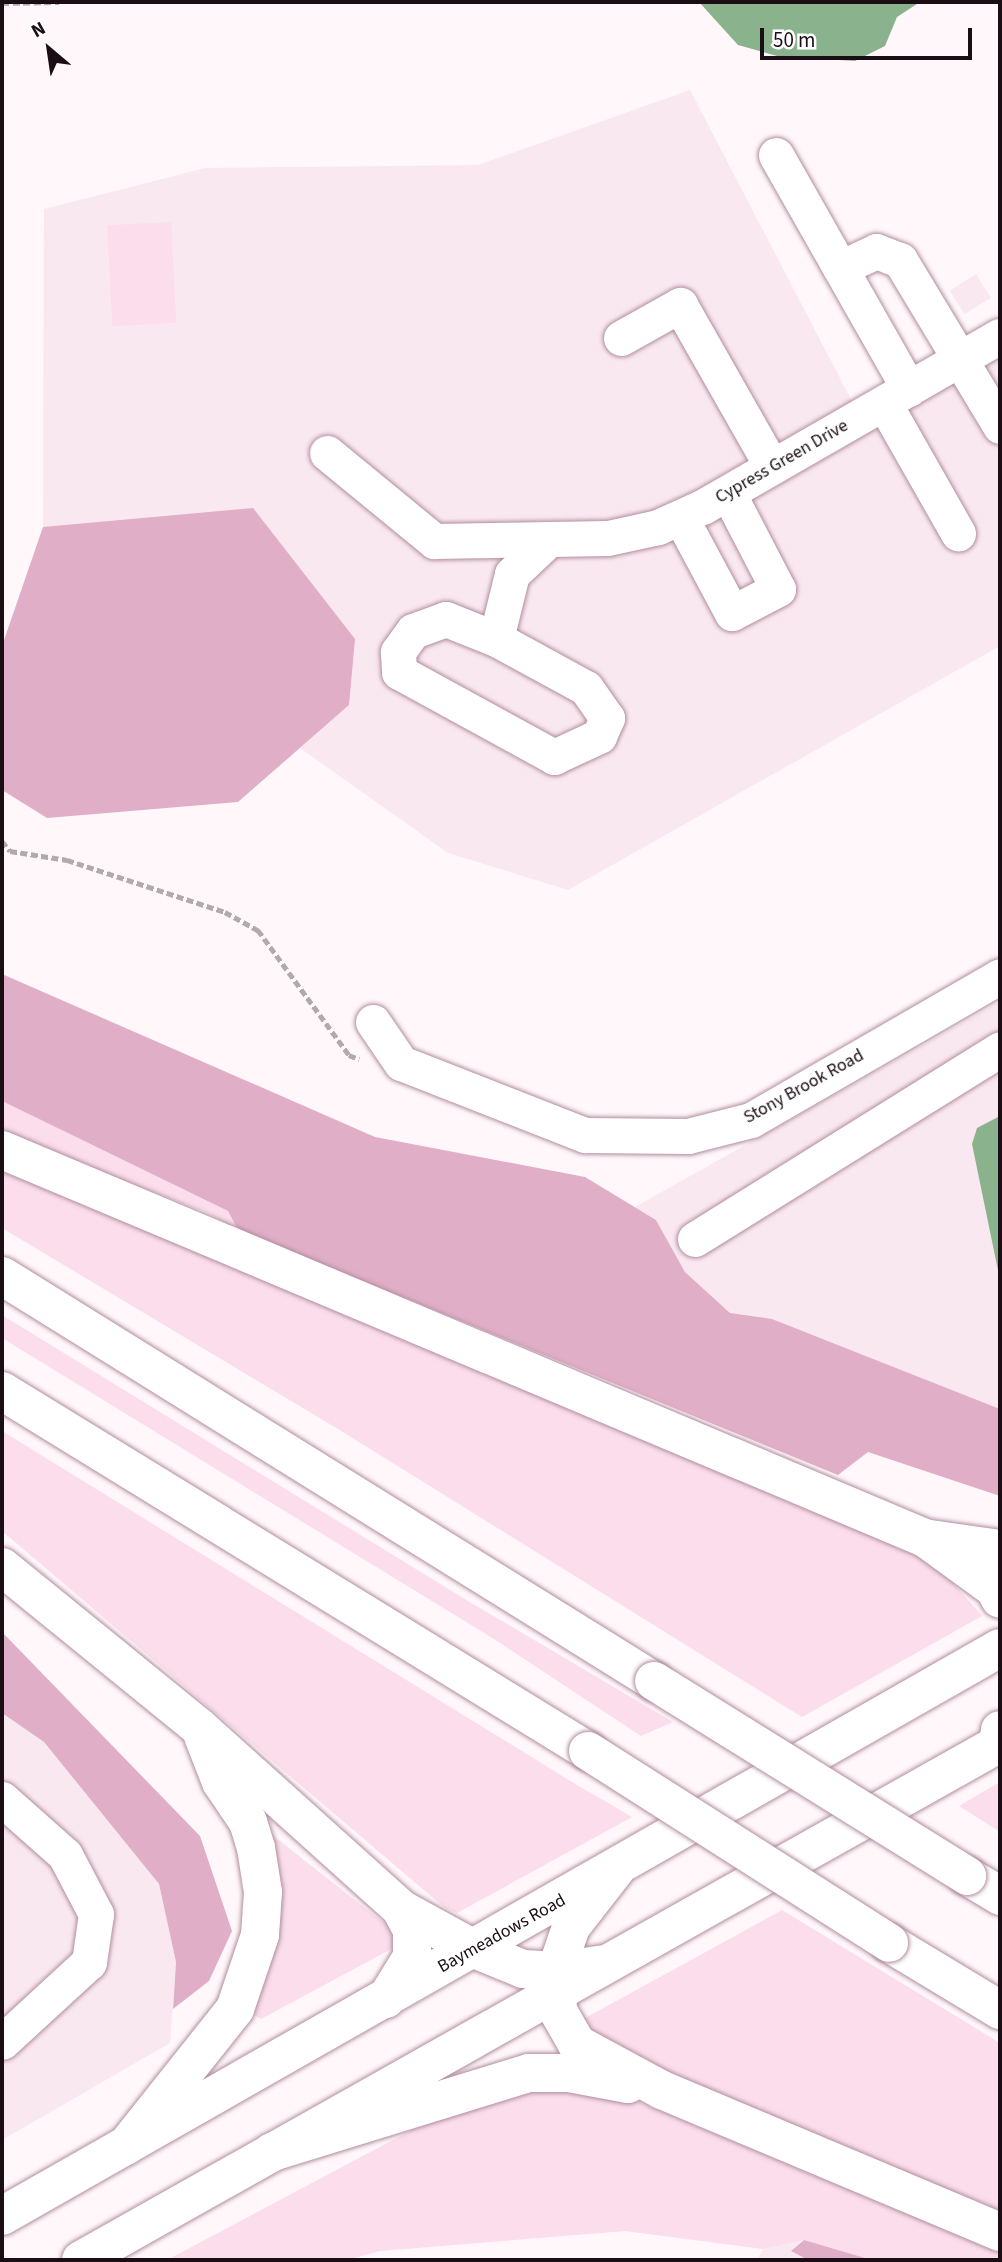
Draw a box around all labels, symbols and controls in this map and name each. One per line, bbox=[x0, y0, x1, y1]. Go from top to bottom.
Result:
north arrow bbox=[14, 14, 84, 84]
scale bar bbox=[764, 14, 976, 58]
text: N bbox=[26, 15, 51, 45]
text: 50 m bbox=[773, 25, 815, 55]
street label: Cypress Green Drive bbox=[712, 415, 852, 509]
street label: Stony Brook Road bbox=[740, 1045, 868, 1129]
street label: Baymeadows Road bbox=[434, 1890, 570, 1978]

